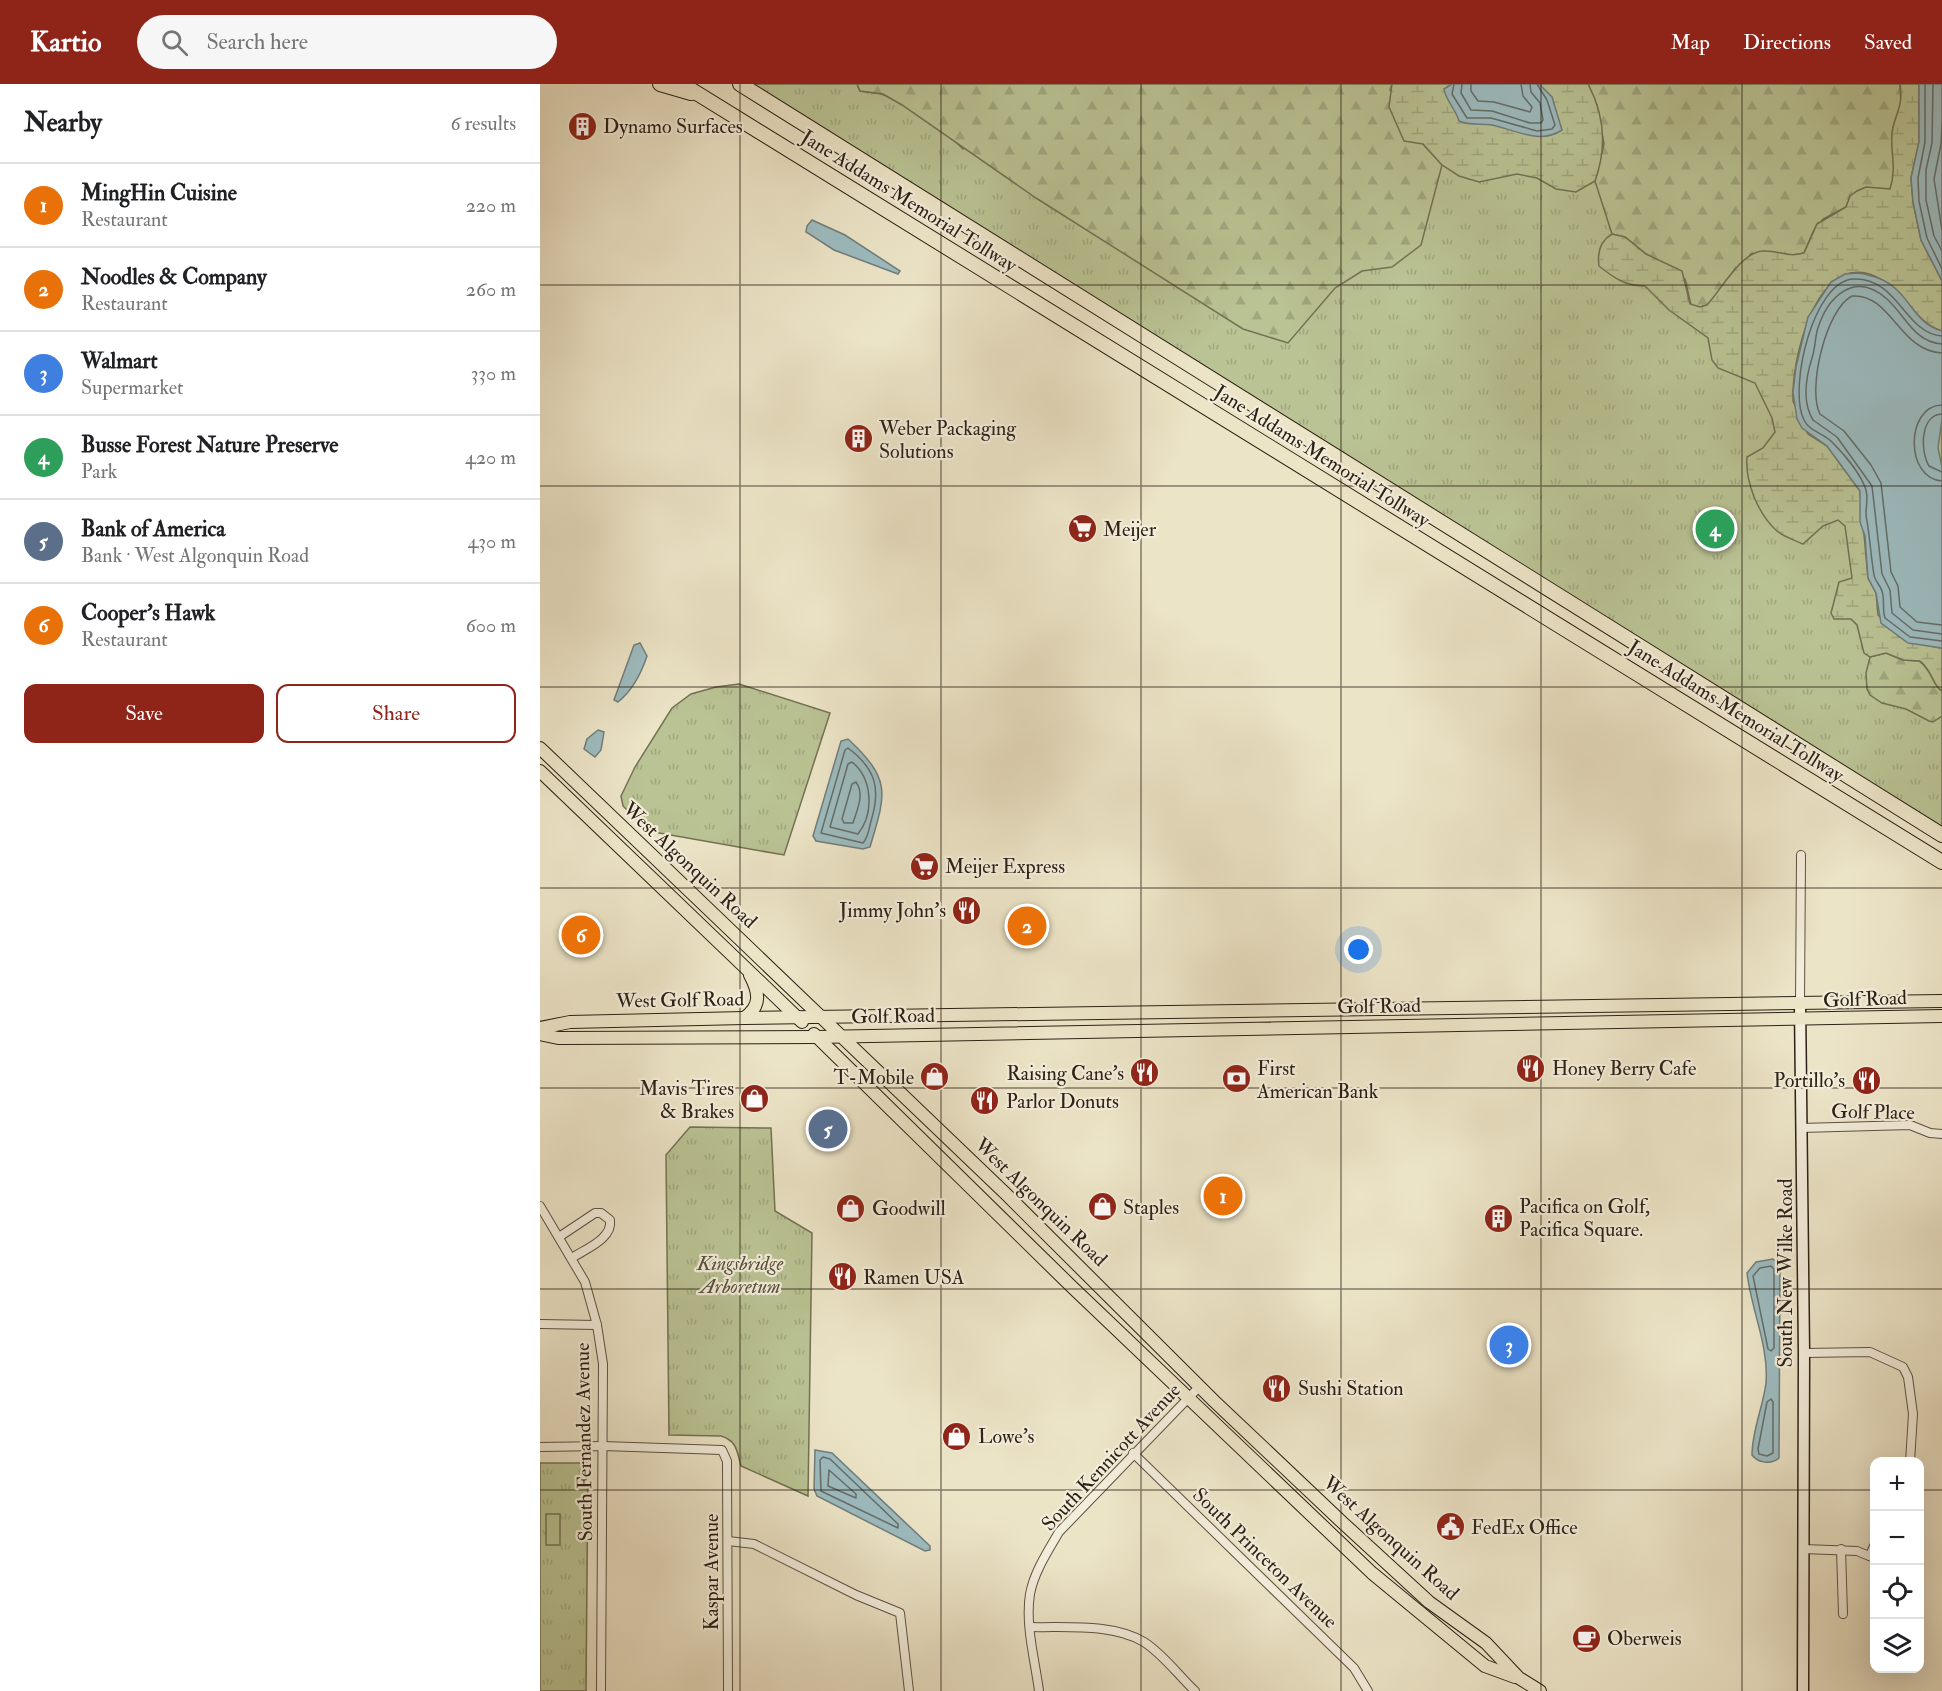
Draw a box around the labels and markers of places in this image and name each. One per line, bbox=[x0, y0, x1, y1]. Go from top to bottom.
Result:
building icon: Dynamo Surfaces bbox=[566, 110, 598, 142]
place label: Dynamo Surfaces bbox=[603, 114, 743, 139]
place label: Weber Packaging Solutions bbox=[878, 416, 1017, 464]
building icon: Weber Packaging Solutions bbox=[842, 423, 874, 455]
pin: 4 bbox=[1696, 506, 1734, 552]
supermarket icon: Meijer bbox=[1066, 513, 1098, 545]
place label: Meijer bbox=[1103, 517, 1157, 542]
supermarket icon: Meijer Express bbox=[908, 850, 940, 882]
place label: Meijer Express bbox=[945, 854, 1065, 880]
restaurant icon: Jimmy John's bbox=[951, 894, 983, 926]
place label: Jimmy John's bbox=[838, 898, 946, 923]
pin: 2 bbox=[1008, 904, 1046, 948]
pin: 6 bbox=[562, 912, 600, 958]
restaurant icon: Honey Berry Cafe bbox=[1515, 1052, 1547, 1084]
place label: First American Bank bbox=[1256, 1056, 1379, 1104]
place label: Honey Berry Cafe bbox=[1552, 1056, 1696, 1081]
restaurant icon: Raising Cane's bbox=[1129, 1057, 1161, 1089]
shop icon: T-Mobile bbox=[919, 1061, 951, 1093]
place label: Raising Cane's bbox=[1007, 1061, 1124, 1086]
bank icon: First American Bank bbox=[1220, 1063, 1252, 1095]
restaurant icon: Portillo's bbox=[1850, 1064, 1882, 1096]
place label: T-Mobile bbox=[834, 1065, 914, 1090]
place label: Portillo's bbox=[1774, 1068, 1845, 1093]
place label: Mavis Tires & Brakes bbox=[639, 1076, 734, 1124]
shop icon: Mavis Tires & Brakes bbox=[739, 1083, 771, 1115]
restaurant icon: Parlor Donuts bbox=[969, 1085, 1001, 1117]
place label: Parlor Donuts bbox=[1006, 1089, 1119, 1114]
pin: 5 bbox=[808, 1106, 848, 1152]
pin: 1 bbox=[1204, 1174, 1242, 1218]
shop icon: Staples bbox=[1086, 1191, 1118, 1223]
shop icon: Goodwill bbox=[835, 1192, 867, 1224]
place label: Pacifica on Golf, Pacifica Square. bbox=[1519, 1194, 1650, 1242]
place label: Staples bbox=[1123, 1195, 1179, 1221]
place label: Goodwill bbox=[872, 1196, 946, 1221]
building icon: Pacifica on Golf, Pacifica Square. bbox=[1482, 1202, 1514, 1234]
restaurant icon: Ramen USA bbox=[826, 1261, 858, 1293]
place label: Ramen USA bbox=[863, 1265, 965, 1290]
pin: 3 bbox=[1490, 1322, 1528, 1368]
restaurant icon: Sushi Station bbox=[1261, 1372, 1293, 1404]
place label: Sushi Station bbox=[1298, 1376, 1404, 1401]
shop icon: Lowe's bbox=[941, 1420, 973, 1452]
place label: Lowe's bbox=[978, 1424, 1034, 1449]
public building icon: FedEx Office bbox=[1434, 1511, 1466, 1543]
place label: FedEx Office bbox=[1471, 1515, 1578, 1540]
cafe icon: Oberweis bbox=[1570, 1622, 1602, 1654]
place label: Oberweis bbox=[1607, 1626, 1682, 1651]

